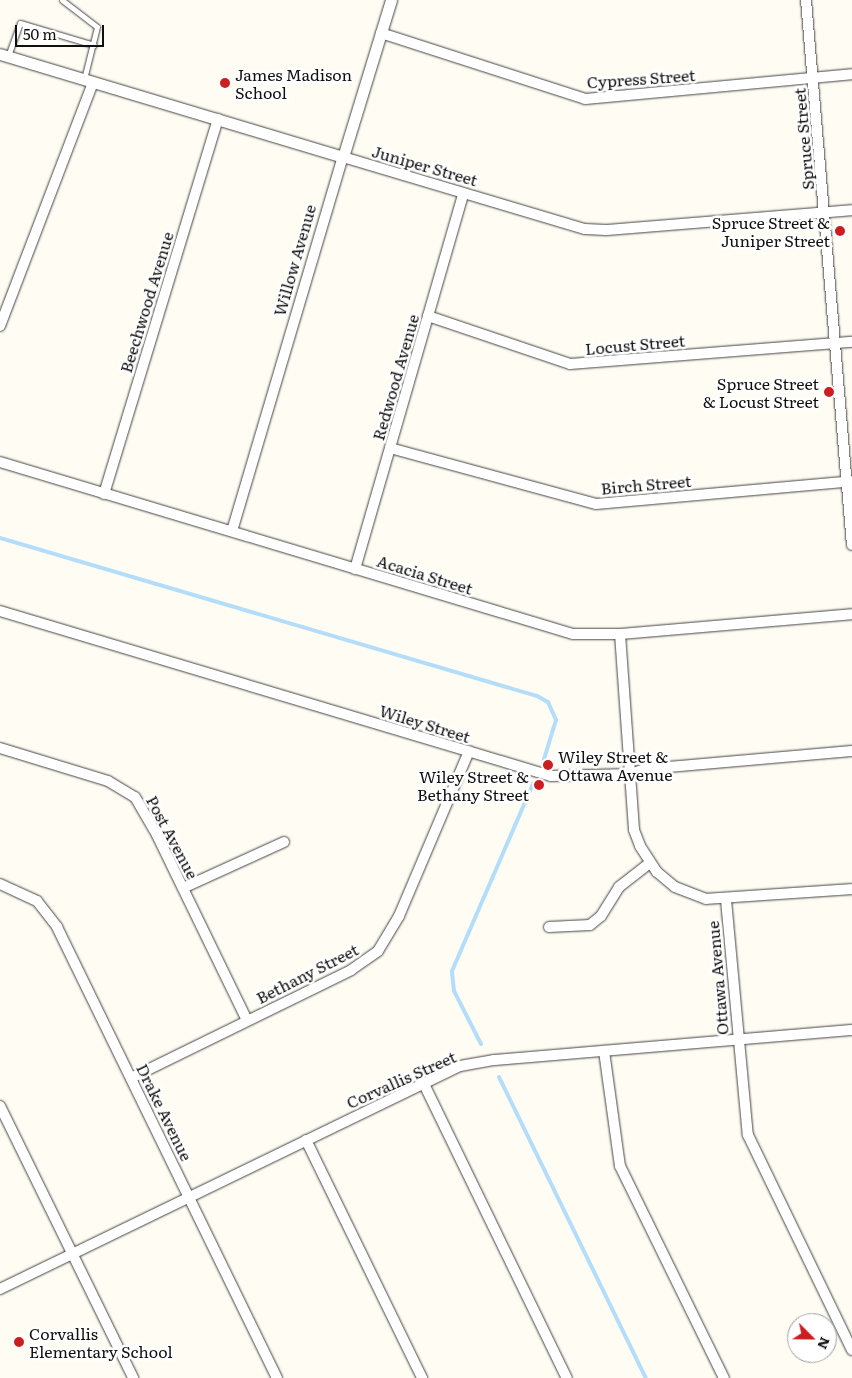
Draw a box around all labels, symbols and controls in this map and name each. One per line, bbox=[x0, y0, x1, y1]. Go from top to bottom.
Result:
scale bar bbox=[18, 15, 106, 47]
text: 50 m bbox=[23, 22, 57, 45]
place label: James Madison School bbox=[235, 64, 352, 102]
street label: Cypress Street bbox=[586, 65, 696, 91]
marker: James Madison School bbox=[219, 77, 231, 89]
street label: Spruce Street bbox=[789, 87, 817, 191]
street label: Juniper Street bbox=[370, 141, 480, 189]
street label: Willow Avenue bbox=[269, 202, 319, 318]
place label: Spruce Street & Juniper Street bbox=[712, 212, 830, 250]
marker: Spruce Street & Juniper Street bbox=[834, 225, 846, 237]
street label: Beechwood Avenue bbox=[115, 229, 177, 375]
street label: Redwood Avenue bbox=[368, 312, 422, 442]
street label: Locust Street bbox=[584, 330, 686, 358]
place label: Spruce Street & Locust Street bbox=[703, 373, 819, 411]
marker: Spruce Street & Locust Street bbox=[823, 386, 835, 398]
street label: Birch Street bbox=[600, 470, 692, 498]
street label: Acacia Street bbox=[375, 550, 475, 598]
street label: Wiley Street bbox=[377, 700, 473, 746]
place label: Wiley Street & Ottawa Avenue bbox=[558, 746, 673, 784]
marker: Wiley Street & Ottawa Avenue bbox=[542, 759, 554, 771]
place label: Wiley Street & Bethany Street bbox=[417, 766, 529, 804]
marker: Wiley Street & Bethany Street bbox=[533, 779, 545, 791]
street label: Post Avenue bbox=[143, 792, 203, 882]
street label: Ottawa Avenue bbox=[702, 920, 732, 1036]
street label: Bethany Street bbox=[253, 939, 361, 1007]
street label: Corvallis Street bbox=[343, 1046, 459, 1112]
street label: Drake Avenue bbox=[133, 1060, 197, 1164]
north arrow bbox=[787, 1313, 837, 1363]
place label: Corvallis Elementary School bbox=[29, 1323, 173, 1361]
text: N bbox=[813, 1334, 836, 1353]
marker: Corvallis Elementary School bbox=[13, 1336, 25, 1348]

